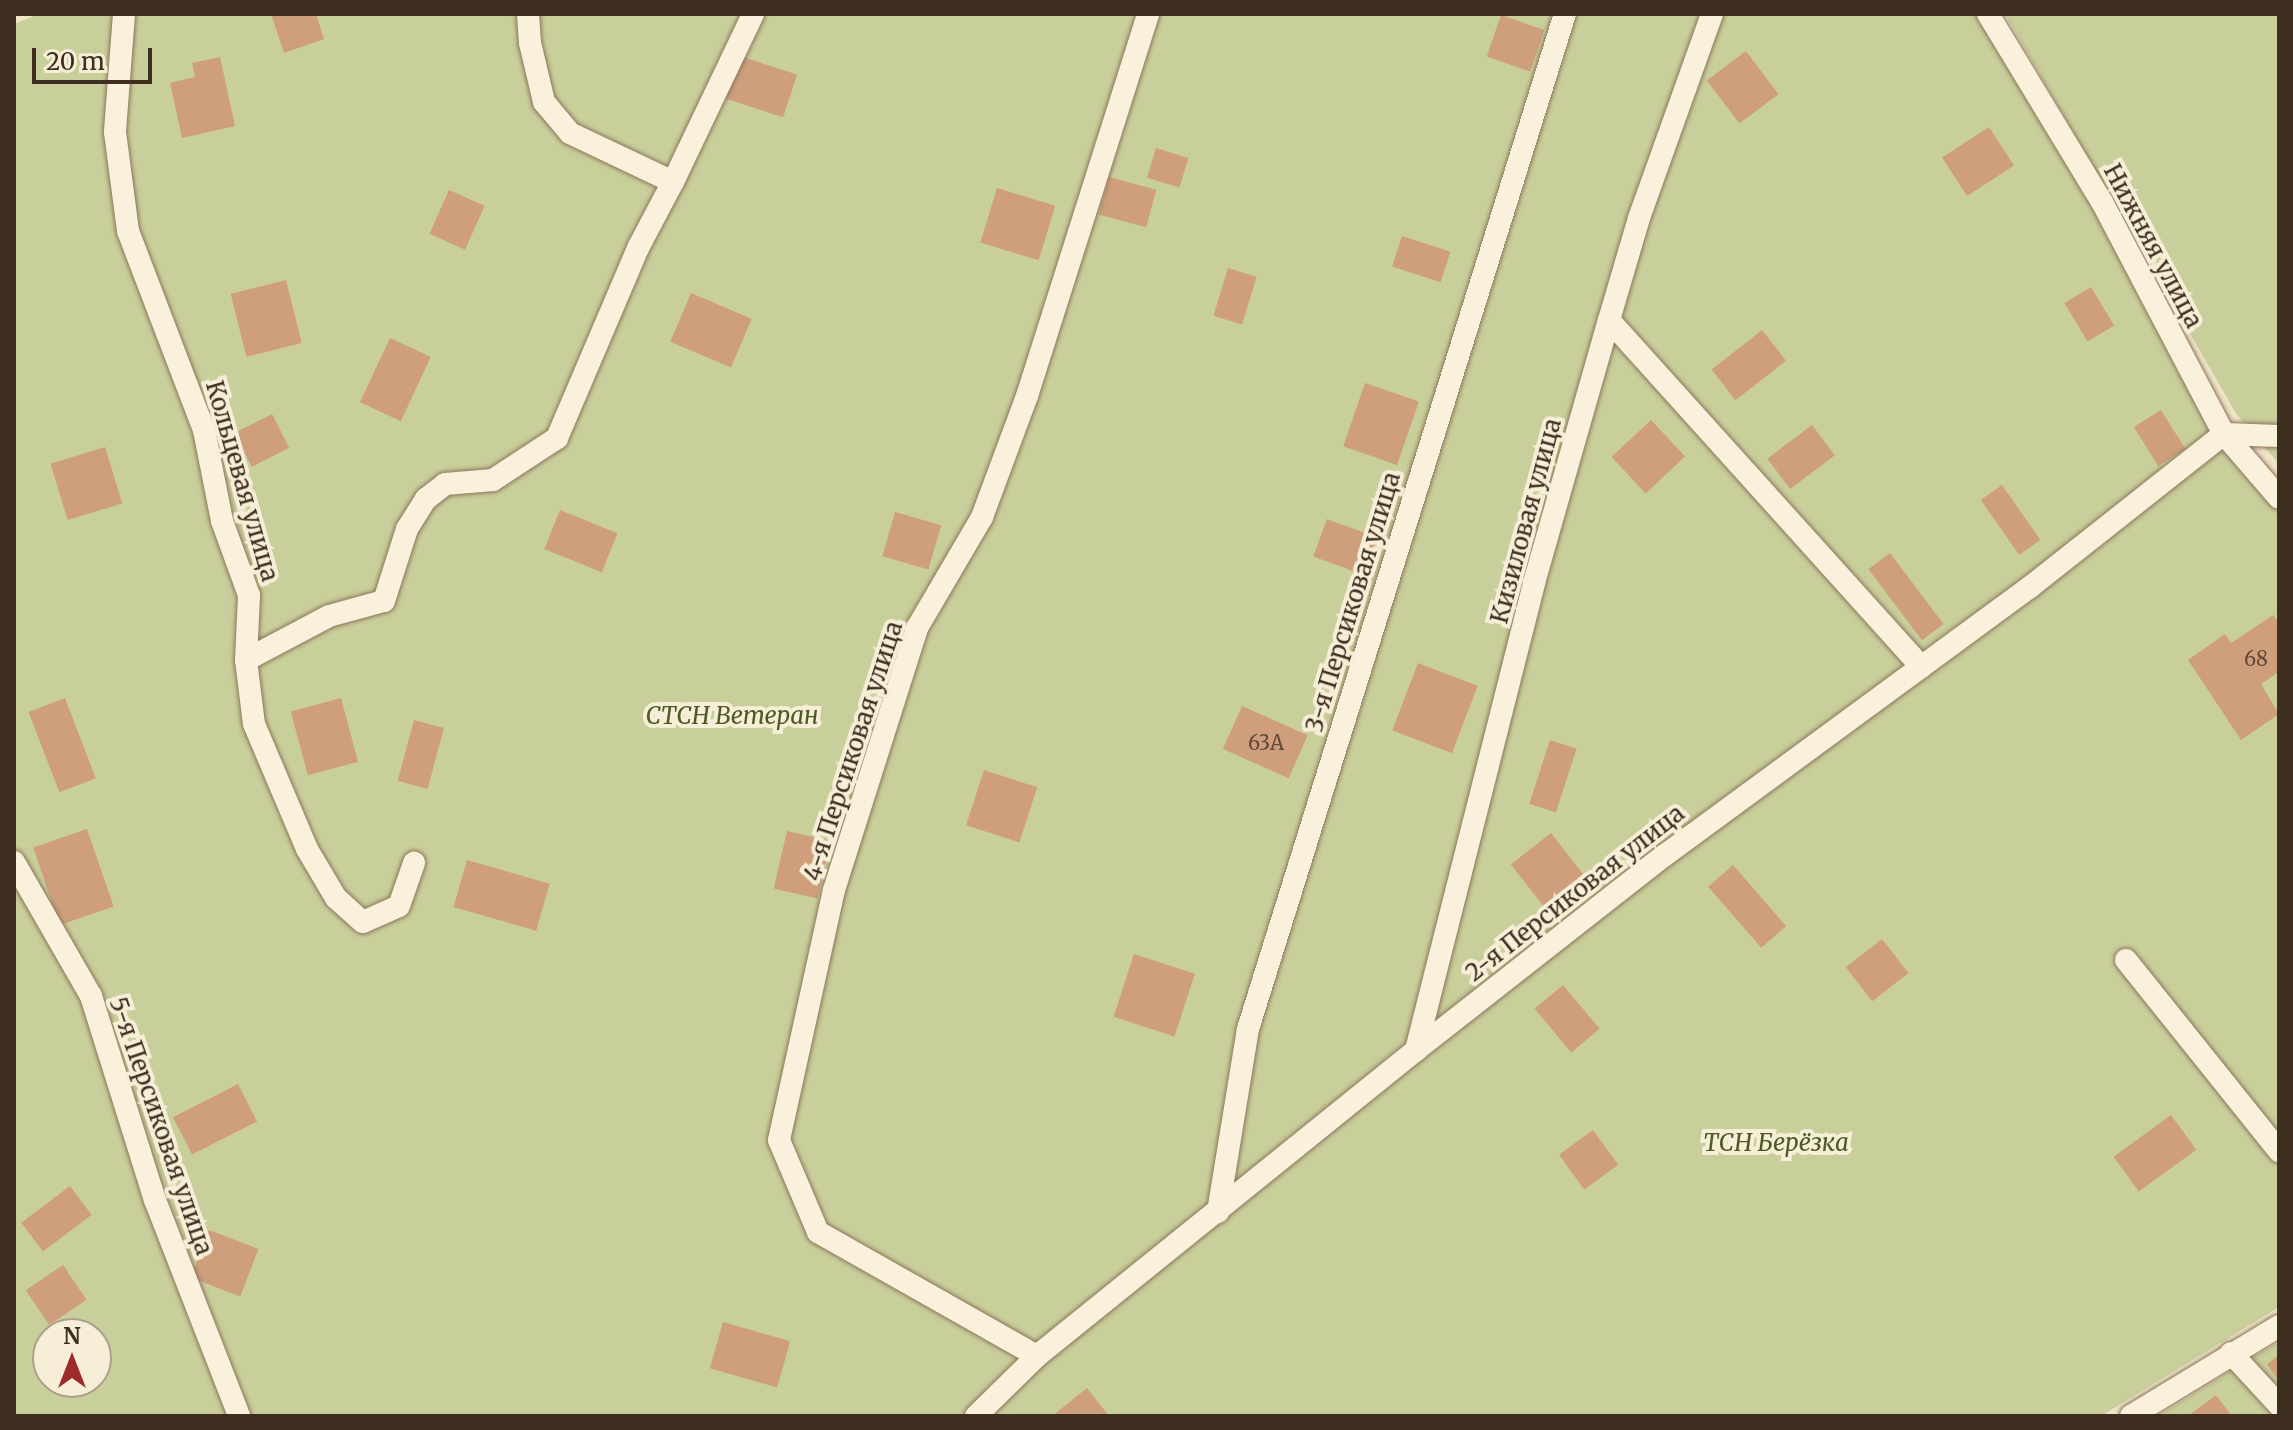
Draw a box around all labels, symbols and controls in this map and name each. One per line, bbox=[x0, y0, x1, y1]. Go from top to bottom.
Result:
scale bar bbox=[36, 32, 156, 82]
text: 20 m bbox=[46, 46, 105, 77]
street label: Нижняя улица bbox=[2098, 159, 2208, 333]
street label: Кольцевая улица bbox=[200, 377, 284, 585]
street label: Кизиловая улица bbox=[1485, 415, 1567, 627]
street label: 3-я Персиковая улица bbox=[1300, 469, 1406, 735]
street label: 4-я Персиковая улица bbox=[797, 618, 909, 884]
house number: 68 bbox=[2244, 646, 2268, 670]
park label: СТСН Ветеран bbox=[645, 702, 819, 730]
house number: 63А bbox=[1248, 730, 1284, 754]
street label: 2-я Персиковая улица bbox=[1460, 799, 1690, 987]
street label: 5-я Персиковая улица bbox=[103, 993, 219, 1259]
park label: ТСН Берёзка bbox=[1703, 1129, 1849, 1157]
north arrow bbox=[32, 1318, 112, 1398]
text: N bbox=[63, 1322, 81, 1350]

